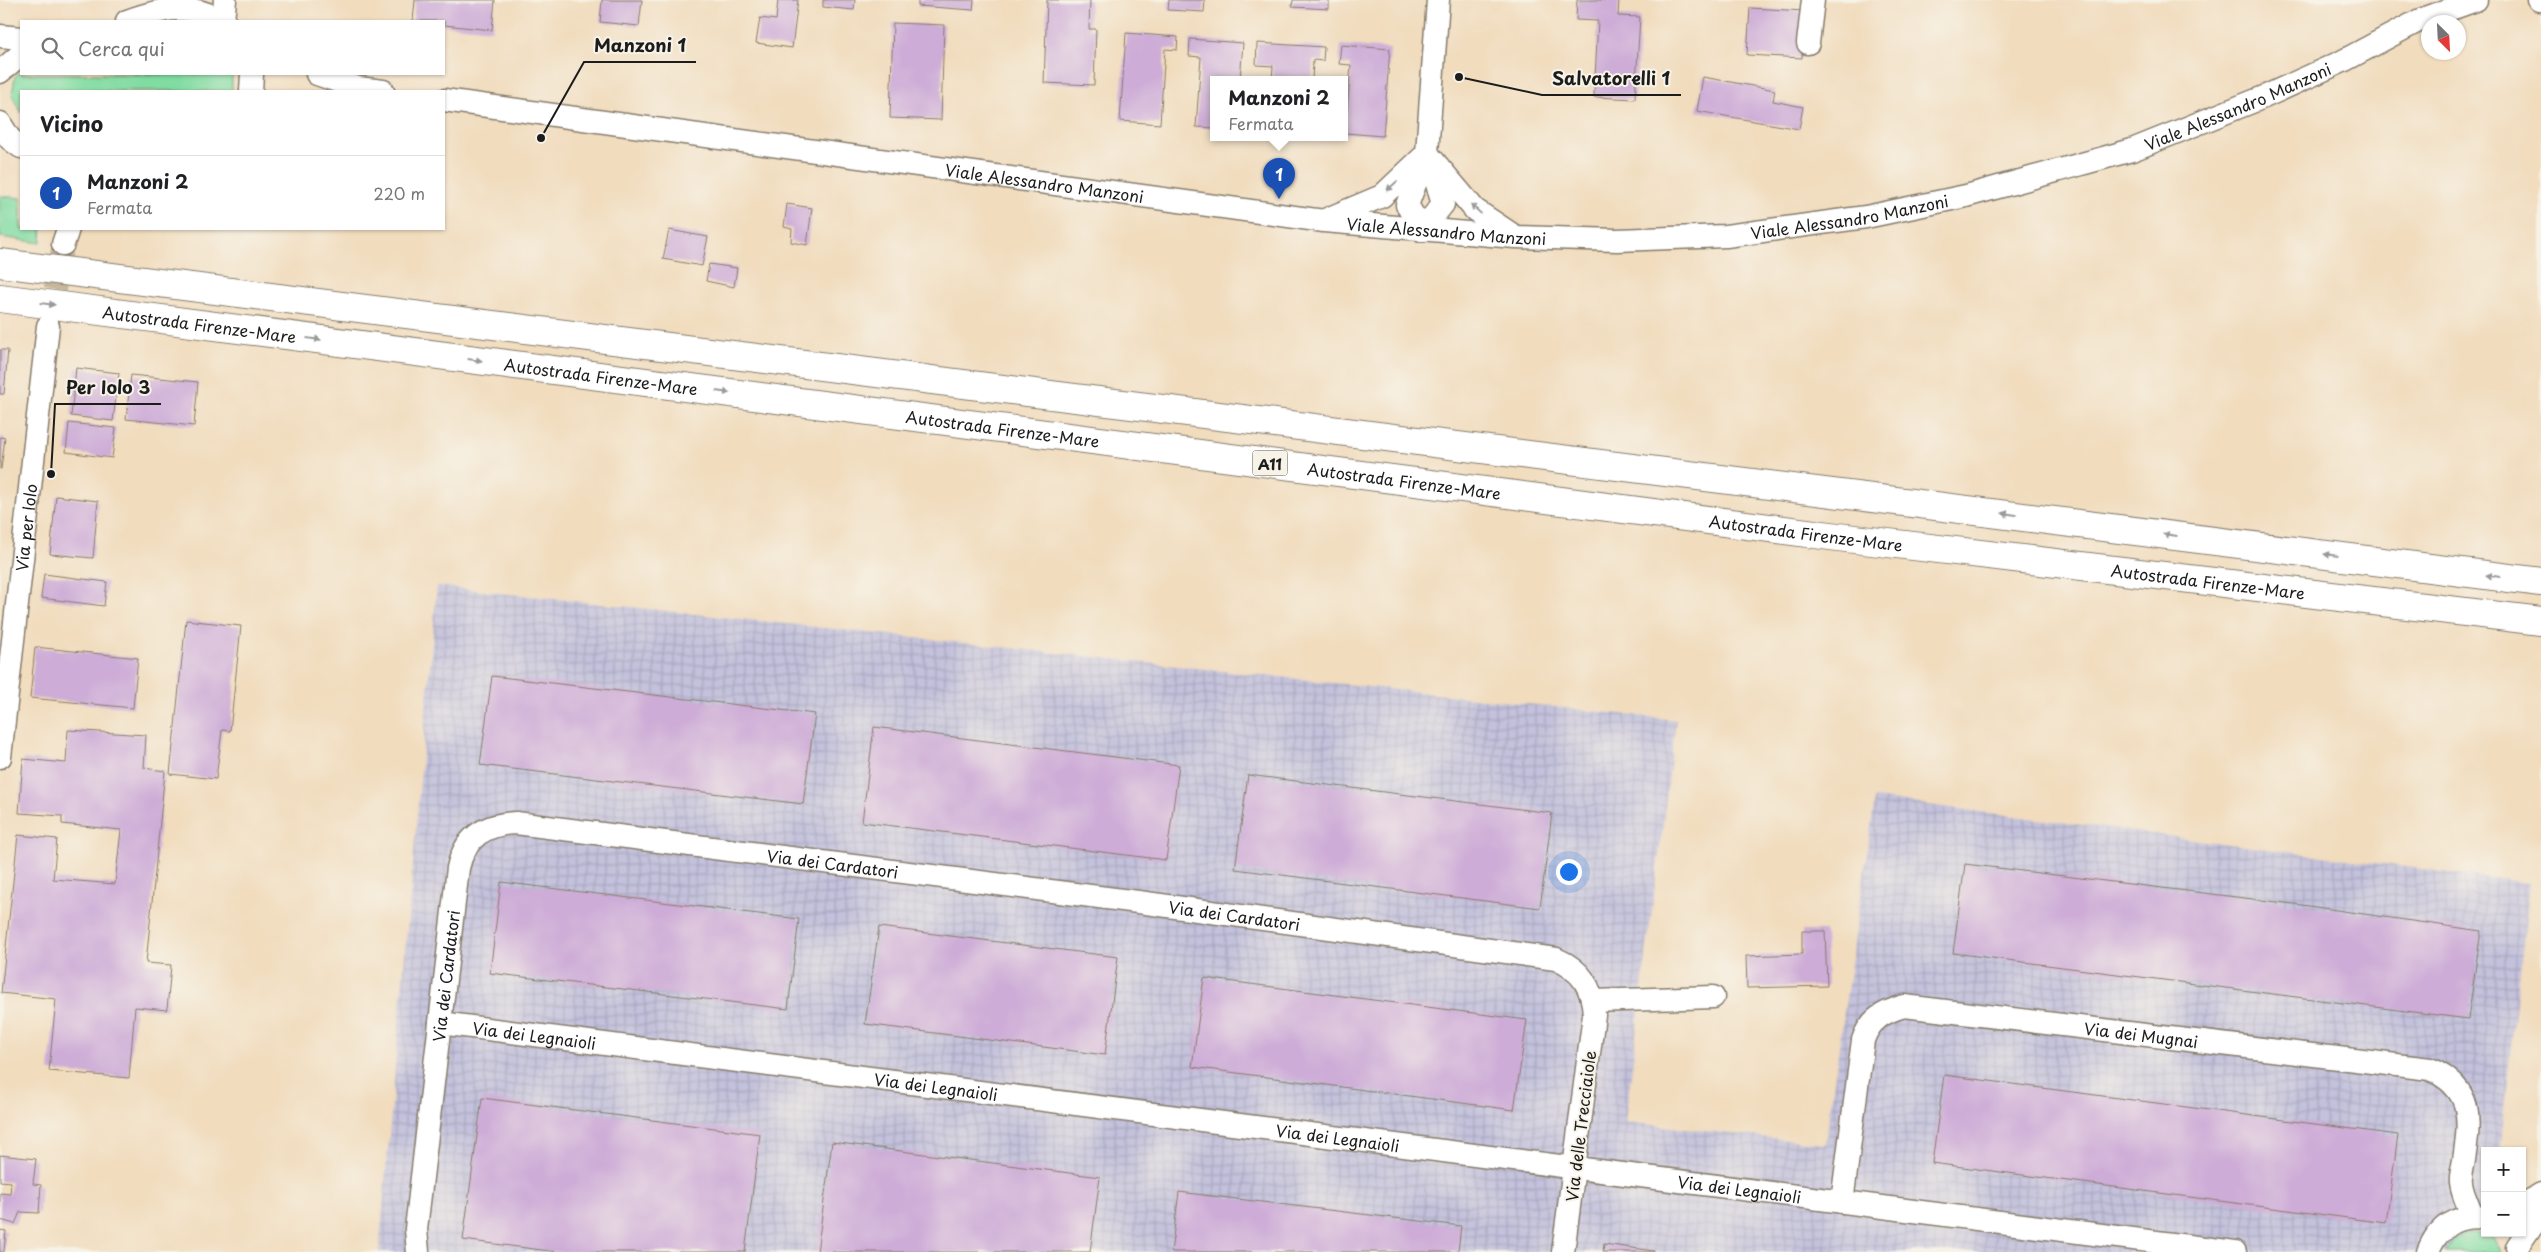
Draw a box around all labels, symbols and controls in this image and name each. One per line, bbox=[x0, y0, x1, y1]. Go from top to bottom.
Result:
north arrow bbox=[2421, 15, 2466, 60]
search box bbox=[20, 20, 445, 75]
callout: Manzoni 1 bbox=[584, 29, 696, 62]
text: Manzoni 1 bbox=[594, 31, 686, 58]
icon: search bbox=[38, 34, 66, 62]
text: Cerca qui bbox=[78, 34, 165, 62]
street label: Viale Alessandro Manzoni bbox=[2141, 56, 2335, 156]
callout: Salvatorelli 1 bbox=[1542, 62, 1681, 95]
text: Salvatorelli 1 bbox=[1552, 64, 1670, 91]
popup bbox=[1210, 76, 1348, 141]
text: Manzoni 2 bbox=[1228, 83, 1330, 111]
text: Vicino bbox=[40, 107, 103, 139]
text: Fermata bbox=[1228, 111, 1294, 135]
street label: Viale Alessandro Manzoni bbox=[943, 157, 1145, 208]
pin: 1 bbox=[1263, 158, 1295, 199]
text: Manzoni 2 bbox=[87, 167, 188, 195]
one-way arrow bbox=[1386, 180, 1398, 192]
text: 1 bbox=[52, 181, 60, 205]
text: 220 m bbox=[374, 181, 425, 205]
street label: Viale Alessandro Manzoni bbox=[1749, 188, 1950, 245]
text: Fermata bbox=[87, 195, 152, 219]
one-way arrow bbox=[1469, 203, 1482, 214]
street label: Viale Alessandro Manzoni bbox=[1345, 211, 1547, 250]
street label: Autostrada Firenze-Mare bbox=[101, 299, 298, 348]
one-way arrow bbox=[41, 300, 57, 308]
one-way arrow bbox=[306, 335, 322, 343]
street label: Autostrada Firenze-Mare bbox=[503, 352, 699, 401]
one-way arrow bbox=[467, 356, 483, 364]
callout: Per Iolo 3 bbox=[55, 371, 161, 404]
text: Per Iolo 3 bbox=[66, 373, 150, 400]
one-way arrow bbox=[715, 388, 731, 396]
street label: Autostrada Firenze-Mare bbox=[904, 404, 1101, 453]
road number: A11 bbox=[1252, 450, 1288, 476]
street label: Autostrada Firenze-Mare bbox=[1306, 456, 1502, 505]
street label: Via per Iolo bbox=[9, 482, 42, 572]
street label: Autostrada Firenze-Mare bbox=[1708, 508, 1904, 557]
one-way arrow bbox=[2001, 510, 2017, 518]
one-way arrow bbox=[2162, 531, 2178, 539]
one-way arrow bbox=[2323, 551, 2339, 559]
street label: Autostrada Firenze-Mare bbox=[2110, 558, 2306, 605]
one-way arrow bbox=[2484, 572, 2500, 580]
street label: Via dei Cardatori bbox=[765, 843, 900, 883]
your location bbox=[1556, 859, 1582, 885]
street label: Via dei Cardatori bbox=[1167, 894, 1302, 936]
street label: Via dei Cardatori bbox=[426, 909, 465, 1043]
street label: Via dei Legnaioli bbox=[471, 1015, 597, 1055]
street label: Via dei Mugnai bbox=[2083, 1016, 2200, 1053]
street label: Via delle Trecciaiole bbox=[1559, 1049, 1601, 1203]
street label: Via dei Legnaioli bbox=[873, 1066, 999, 1106]
street label: Via dei Legnaioli bbox=[1274, 1118, 1401, 1157]
map controls bbox=[2481, 1147, 2526, 1237]
button: + bbox=[2481, 1147, 2526, 1192]
street label: Via dei Legnaioli bbox=[1676, 1169, 1803, 1209]
button: − bbox=[2481, 1192, 2526, 1237]

